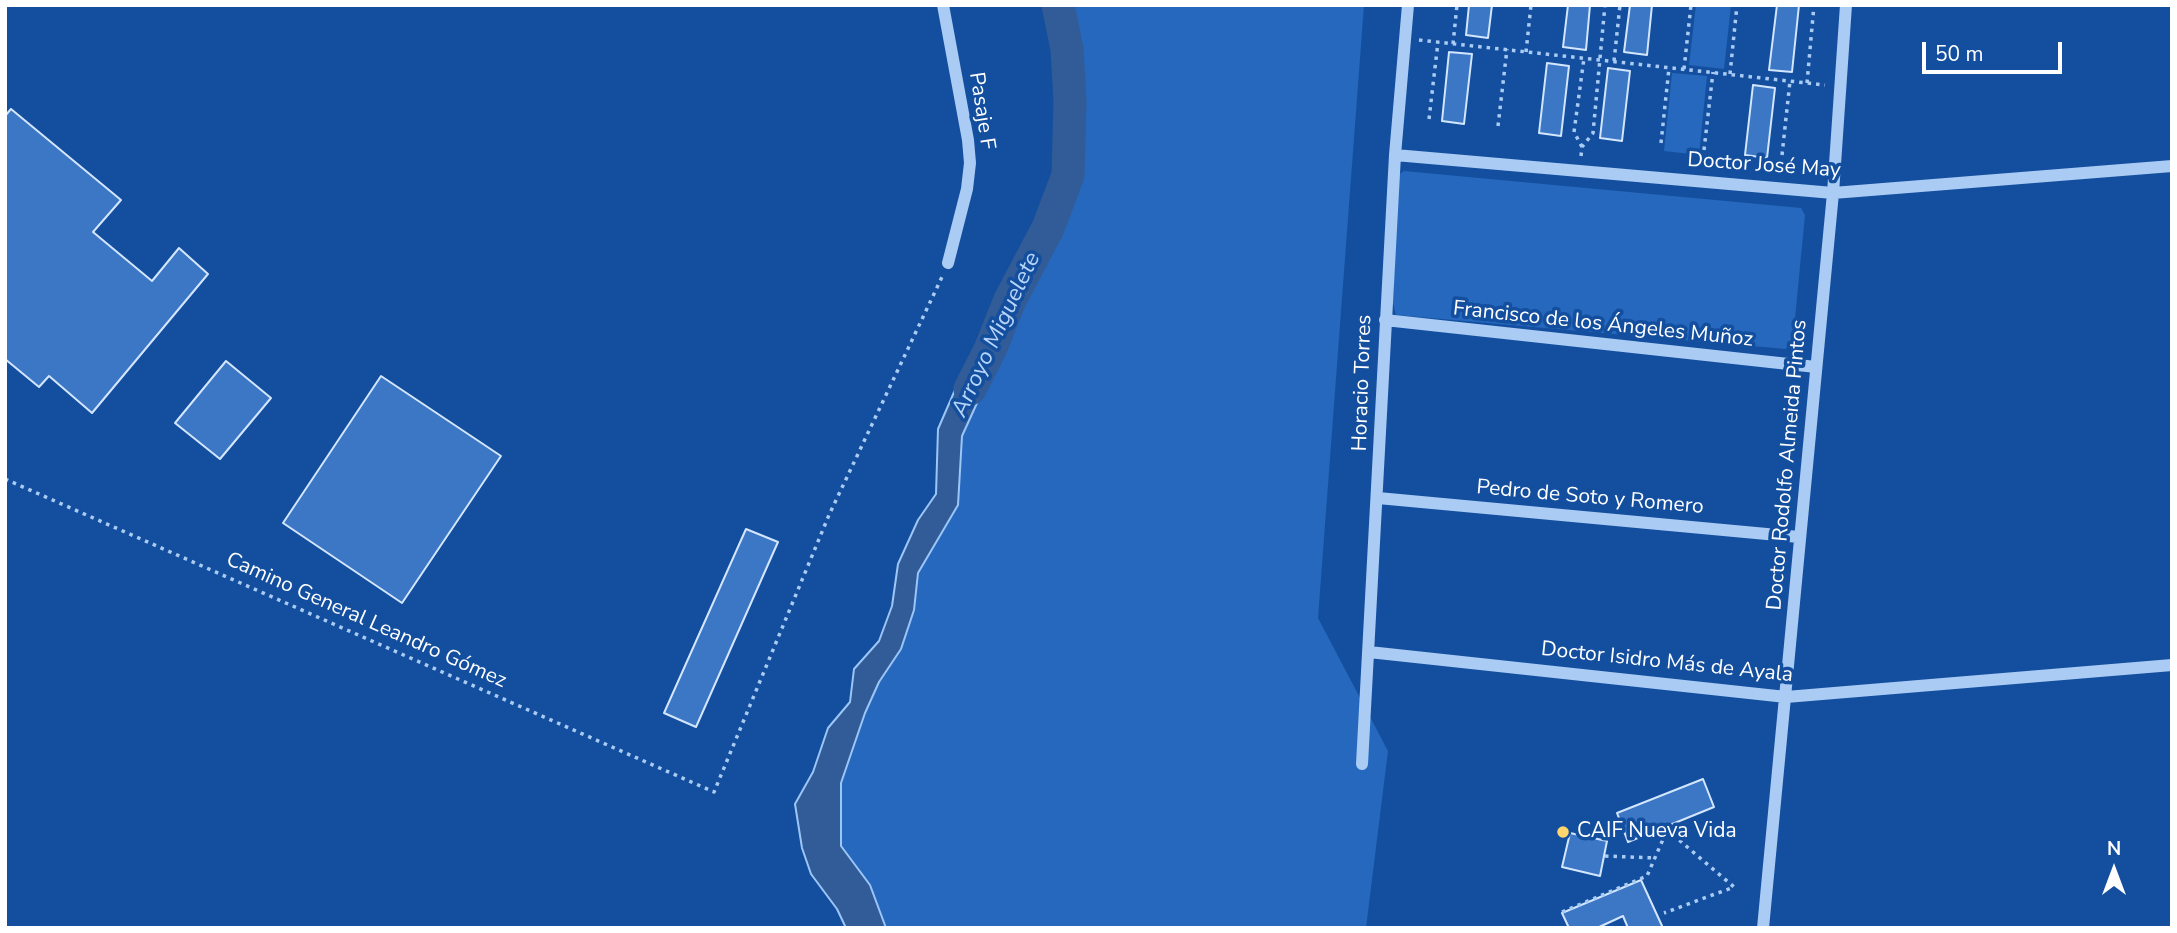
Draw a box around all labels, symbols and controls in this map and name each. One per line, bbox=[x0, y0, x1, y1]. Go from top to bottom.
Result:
scale bar bbox=[1925, 28, 2065, 72]
text: 50 m bbox=[1935, 40, 1984, 68]
street label: Pasaje F bbox=[962, 70, 1000, 152]
street label: Doctor José May bbox=[1686, 148, 1842, 184]
water label: Arroyo Miguelete bbox=[947, 248, 1047, 422]
street label: Francisco de los Ángeles Muñoz bbox=[1452, 297, 1754, 353]
street label: Horacio Torres bbox=[1348, 314, 1378, 452]
street label: Doctor Rodolfo Almeida Pintos bbox=[1763, 319, 1813, 611]
street label: Pedro de Soto y Romero bbox=[1475, 476, 1705, 520]
street label: Camino General Leandro Gómez bbox=[222, 548, 510, 694]
street label: Doctor Isidro Más de Ayala bbox=[1540, 637, 1794, 689]
place label: CAIF Nueva Vida bbox=[1577, 819, 1737, 845]
marker: CAIF Nueva Vida bbox=[1555, 824, 1571, 840]
north arrow bbox=[2079, 835, 2149, 905]
text: N bbox=[2107, 836, 2121, 862]

